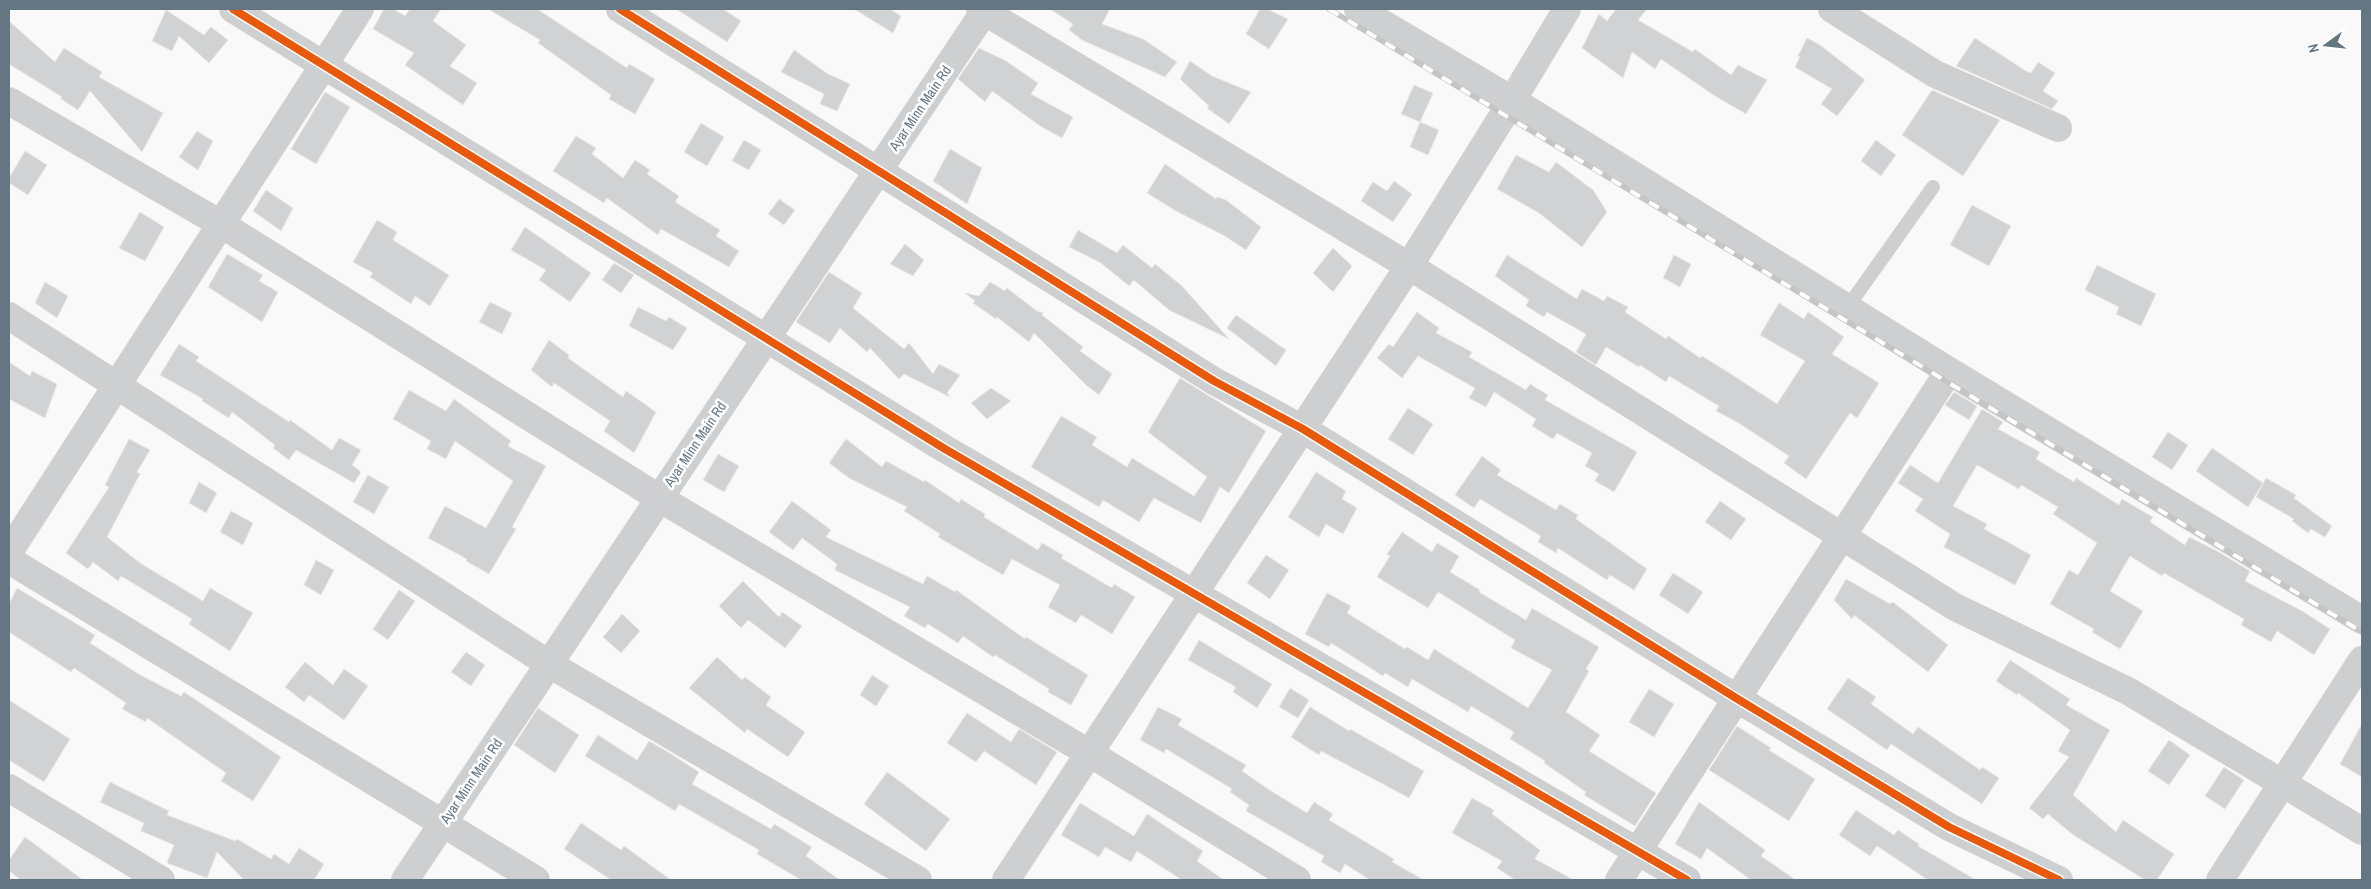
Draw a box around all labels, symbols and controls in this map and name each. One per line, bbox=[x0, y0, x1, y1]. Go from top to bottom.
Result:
north arrow bbox=[2301, 20, 2351, 70]
text: N bbox=[2304, 42, 2323, 55]
street label: Ayar Minn Main Rd bbox=[884, 62, 955, 155]
street label: Ayar Minn Main Rd bbox=[659, 398, 730, 491]
street label: Ayar Minn Main Rd bbox=[435, 735, 506, 828]

